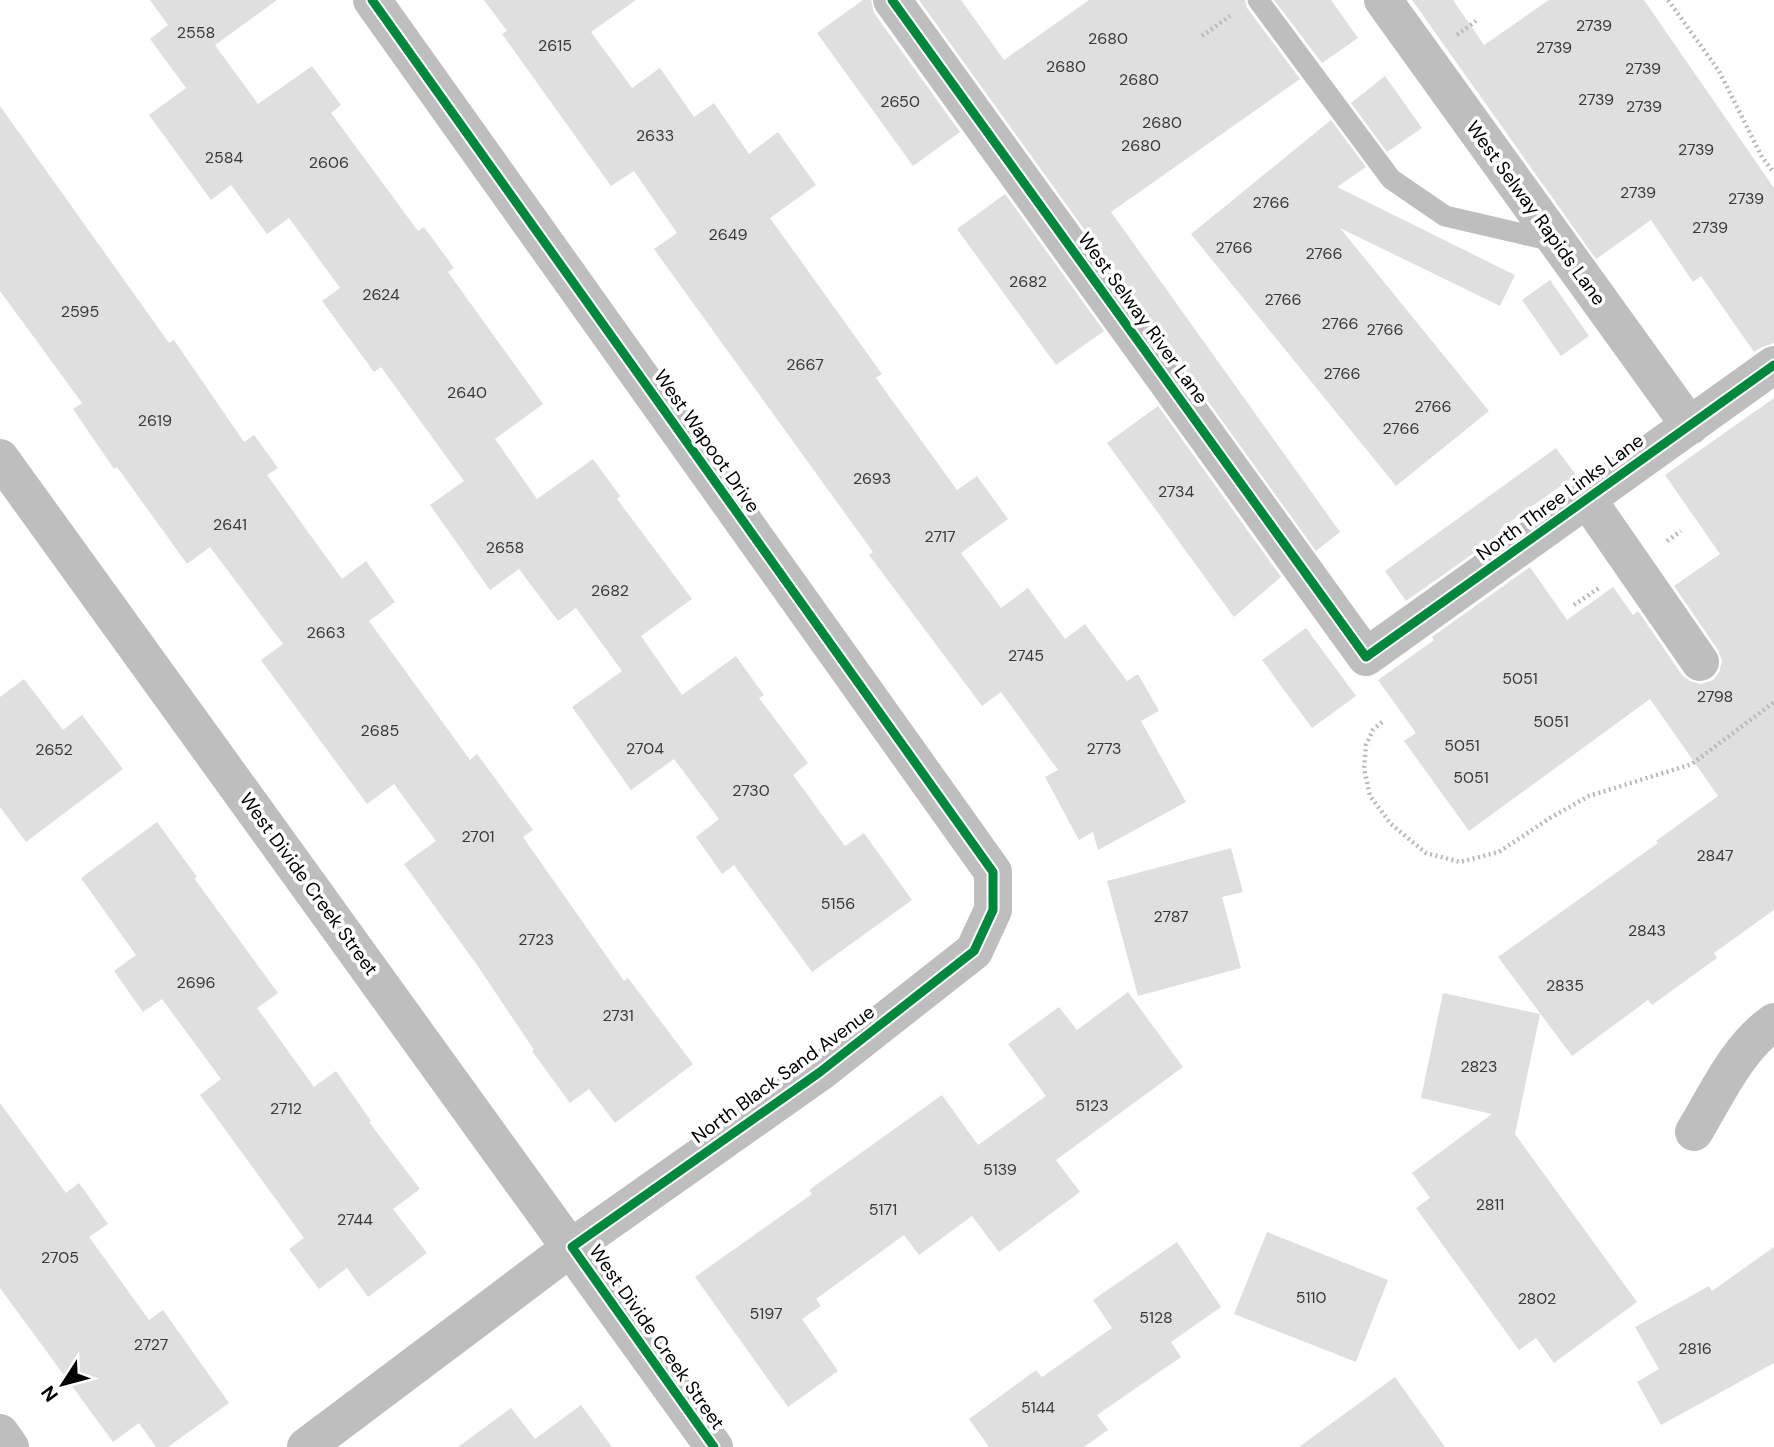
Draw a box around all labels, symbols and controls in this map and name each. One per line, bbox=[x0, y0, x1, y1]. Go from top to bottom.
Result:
house number: 2739 bbox=[1576, 15, 1612, 36]
house number: 2558 bbox=[177, 22, 215, 43]
house number: 2680 bbox=[1088, 28, 1128, 49]
house number: 2615 bbox=[538, 35, 572, 56]
house number: 2739 bbox=[1536, 37, 1572, 58]
house number: 2680 bbox=[1046, 56, 1086, 77]
house number: 2739 bbox=[1625, 58, 1661, 79]
house number: 2680 bbox=[1119, 69, 1159, 90]
house number: 2739 bbox=[1578, 89, 1614, 110]
house number: 2650 bbox=[880, 91, 920, 112]
house number: 2739 bbox=[1626, 96, 1662, 117]
house number: 2680 bbox=[1142, 112, 1182, 133]
street label: West Selway Rapids Lane bbox=[1461, 116, 1611, 310]
house number: 2633 bbox=[636, 125, 674, 146]
house number: 2680 bbox=[1121, 135, 1161, 156]
house number: 2739 bbox=[1678, 139, 1714, 160]
house number: 2584 bbox=[205, 147, 243, 168]
house number: 2606 bbox=[309, 152, 349, 173]
house number: 2739 bbox=[1620, 182, 1656, 203]
house number: 2739 bbox=[1728, 188, 1764, 209]
house number: 2766 bbox=[1252, 192, 1290, 213]
house number: 2739 bbox=[1692, 217, 1728, 238]
house number: 2649 bbox=[708, 224, 748, 245]
street label: West Selway River Lane bbox=[1072, 227, 1214, 409]
house number: 2766 bbox=[1215, 237, 1253, 258]
house number: 2766 bbox=[1305, 243, 1343, 264]
house number: 2682 bbox=[1009, 271, 1047, 292]
house number: 2624 bbox=[362, 284, 400, 305]
house number: 2766 bbox=[1264, 289, 1302, 310]
house number: 2595 bbox=[61, 301, 99, 322]
house number: 2766 bbox=[1321, 313, 1359, 334]
house number: 2766 bbox=[1366, 319, 1404, 340]
house number: 2667 bbox=[786, 354, 824, 375]
house number: 2766 bbox=[1323, 363, 1361, 384]
street label: West Wapoot Drive bbox=[648, 365, 766, 517]
house number: 2640 bbox=[447, 382, 487, 403]
house number: 2766 bbox=[1414, 396, 1452, 417]
house number: 2619 bbox=[138, 410, 172, 431]
house number: 2766 bbox=[1382, 418, 1420, 439]
street label: North Three Links Lane bbox=[1471, 428, 1649, 566]
house number: 2693 bbox=[853, 468, 891, 489]
house number: 2734 bbox=[1158, 481, 1194, 502]
house number: 2641 bbox=[213, 514, 247, 535]
house number: 2717 bbox=[924, 526, 956, 547]
house number: 2658 bbox=[486, 537, 524, 558]
house number: 2682 bbox=[591, 580, 629, 601]
house number: 2663 bbox=[307, 622, 345, 643]
house number: 2745 bbox=[1008, 645, 1044, 666]
house number: 5051 bbox=[1502, 668, 1538, 689]
house number: 2798 bbox=[1697, 686, 1733, 707]
house number: 5051 bbox=[1533, 711, 1569, 732]
house number: 2685 bbox=[361, 720, 399, 741]
house number: 5051 bbox=[1444, 735, 1480, 756]
house number: 2704 bbox=[626, 738, 664, 759]
house number: 2773 bbox=[1086, 738, 1122, 759]
house number: 2652 bbox=[35, 739, 73, 760]
house number: 5051 bbox=[1453, 767, 1489, 788]
house number: 2730 bbox=[732, 780, 770, 801]
street label: West Divide Creek Street bbox=[234, 788, 384, 980]
house number: 2701 bbox=[461, 826, 495, 847]
house number: 2847 bbox=[1697, 845, 1733, 866]
house number: 5156 bbox=[821, 893, 855, 914]
house number: 2787 bbox=[1153, 906, 1189, 927]
house number: 2843 bbox=[1628, 920, 1666, 941]
house number: 2723 bbox=[518, 929, 554, 950]
house number: 2696 bbox=[176, 972, 216, 993]
house number: 2835 bbox=[1546, 975, 1584, 996]
street label: North Black Sand Avenue bbox=[687, 999, 879, 1149]
house number: 2731 bbox=[602, 1005, 634, 1026]
house number: 2823 bbox=[1460, 1056, 1498, 1077]
house number: 5123 bbox=[1075, 1095, 1109, 1116]
house number: 2712 bbox=[270, 1098, 302, 1119]
house number: 5139 bbox=[983, 1159, 1017, 1180]
house number: 2811 bbox=[1476, 1194, 1504, 1215]
house number: 5171 bbox=[869, 1199, 897, 1220]
house number: 2744 bbox=[337, 1209, 373, 1230]
street label: West Divide Creek Street bbox=[584, 1240, 730, 1434]
house number: 2705 bbox=[41, 1247, 79, 1268]
house number: 5110 bbox=[1296, 1287, 1326, 1308]
house number: 2802 bbox=[1518, 1288, 1556, 1309]
house number: 5197 bbox=[750, 1303, 782, 1324]
house number: 5128 bbox=[1139, 1307, 1173, 1328]
house number: 2727 bbox=[134, 1334, 168, 1355]
house number: 2816 bbox=[1678, 1338, 1712, 1359]
north arrow bbox=[28, 1349, 98, 1419]
text: N bbox=[35, 1381, 64, 1407]
house number: 5144 bbox=[1021, 1397, 1055, 1418]

